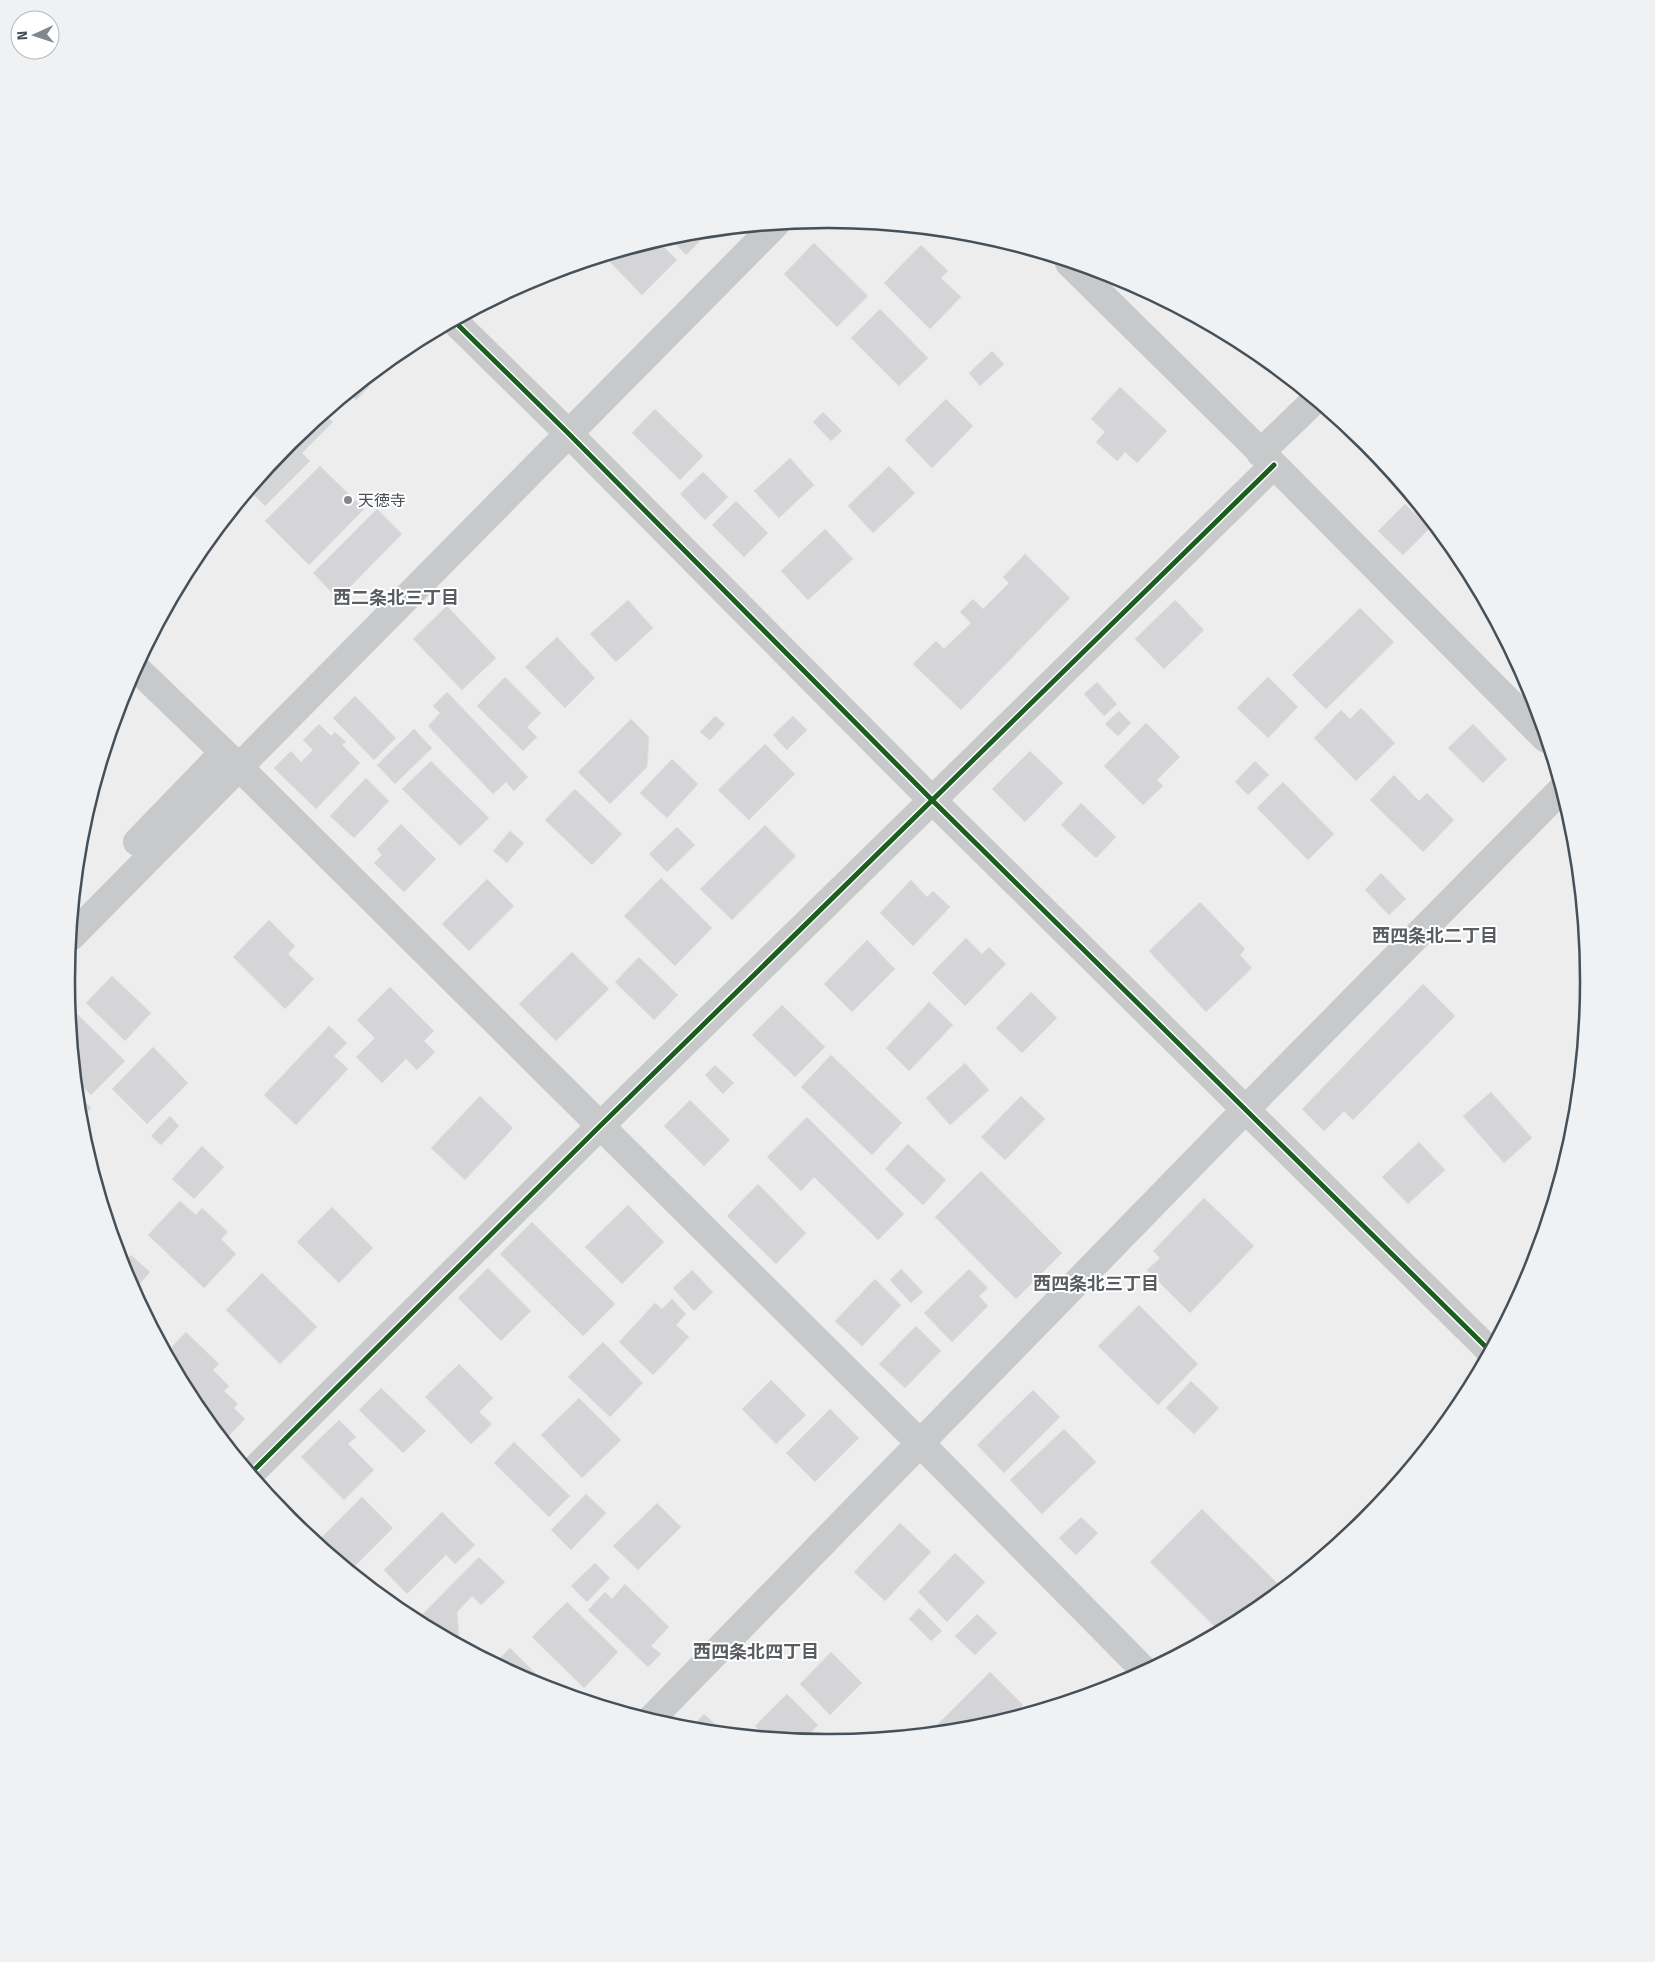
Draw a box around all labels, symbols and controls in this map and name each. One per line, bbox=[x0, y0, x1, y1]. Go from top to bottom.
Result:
north arrow bbox=[10, 10, 60, 60]
text: N bbox=[14, 31, 31, 41]
place label: 天徳寺 bbox=[358, 491, 406, 510]
marker: 天徳寺 bbox=[342, 494, 354, 506]
district label: 西二条北三丁目 bbox=[333, 587, 459, 609]
district label: 西四条北二丁目 bbox=[1372, 925, 1498, 947]
district label: 西四条北三丁目 bbox=[1033, 1273, 1159, 1295]
district label: 西四条北四丁目 bbox=[693, 1641, 819, 1663]

